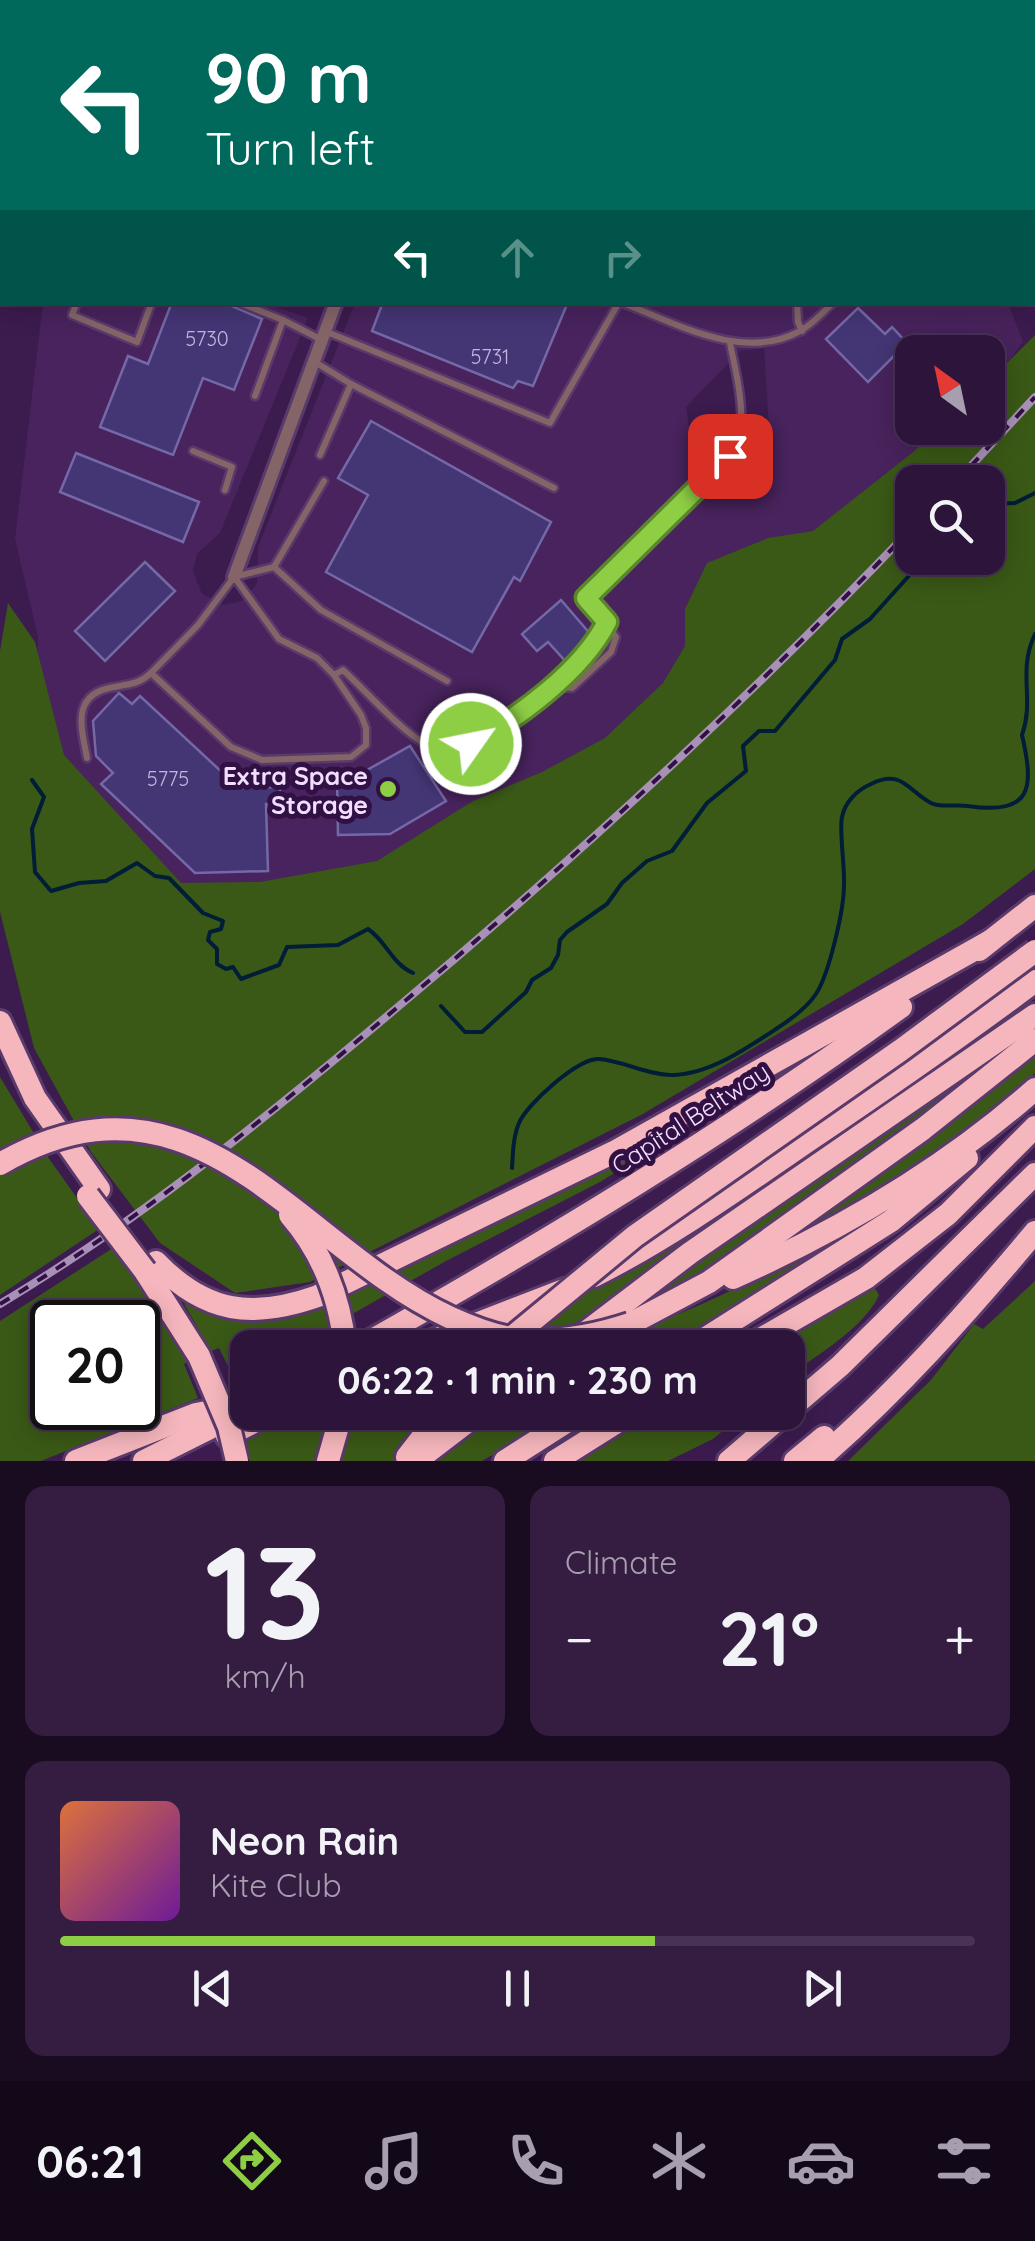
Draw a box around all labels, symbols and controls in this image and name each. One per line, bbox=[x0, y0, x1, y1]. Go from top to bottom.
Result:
text: 90 m bbox=[205, 33, 372, 121]
icon: left bbox=[40, 40, 170, 170]
text: Turn left bbox=[205, 120, 375, 176]
icon: left bbox=[385, 230, 440, 285]
icon: ahead bbox=[490, 230, 545, 285]
icon: right bbox=[595, 230, 650, 285]
house number: 5730 bbox=[185, 326, 229, 351]
north arrow bbox=[895, 335, 1005, 445]
map controls bbox=[895, 335, 1005, 575]
house number: 5731 bbox=[470, 344, 510, 369]
pin bbox=[688, 414, 773, 499]
icon: arrive bbox=[703, 429, 758, 484]
button: search bbox=[895, 465, 1005, 575]
position arrow bbox=[419, 692, 523, 796]
place label: Extra Space Storage bbox=[223, 760, 368, 820]
house number: 5775 bbox=[147, 766, 189, 791]
marker: Extra Space Storage bbox=[377, 778, 399, 800]
street label: Capital Beltway bbox=[605, 1055, 775, 1181]
speed limit sign: 20 bbox=[30, 1300, 160, 1430]
text: 06:22 · 1 min · 230 m bbox=[337, 1356, 698, 1404]
text: 13 bbox=[205, 1509, 325, 1672]
text: Climate bbox=[565, 1542, 677, 1582]
text: 21° bbox=[718, 1591, 819, 1685]
text: − bbox=[565, 1604, 594, 1673]
text: + bbox=[944, 1604, 975, 1673]
text: km/h bbox=[224, 1656, 306, 1696]
text: Neon Rain bbox=[210, 1817, 399, 1865]
text: Kite Club bbox=[210, 1865, 342, 1905]
icon: previous bbox=[185, 1961, 240, 2016]
icon: pause bbox=[490, 1961, 545, 2016]
icon: next bbox=[795, 1961, 850, 2016]
icon: directions bbox=[217, 2126, 287, 2196]
icon: music bbox=[359, 2126, 429, 2196]
icon: phone bbox=[501, 2126, 571, 2196]
icon: climate bbox=[644, 2126, 714, 2196]
icon: car bbox=[786, 2126, 856, 2196]
icon: filters bbox=[929, 2126, 999, 2196]
text: 06:21 bbox=[36, 2133, 144, 2189]

